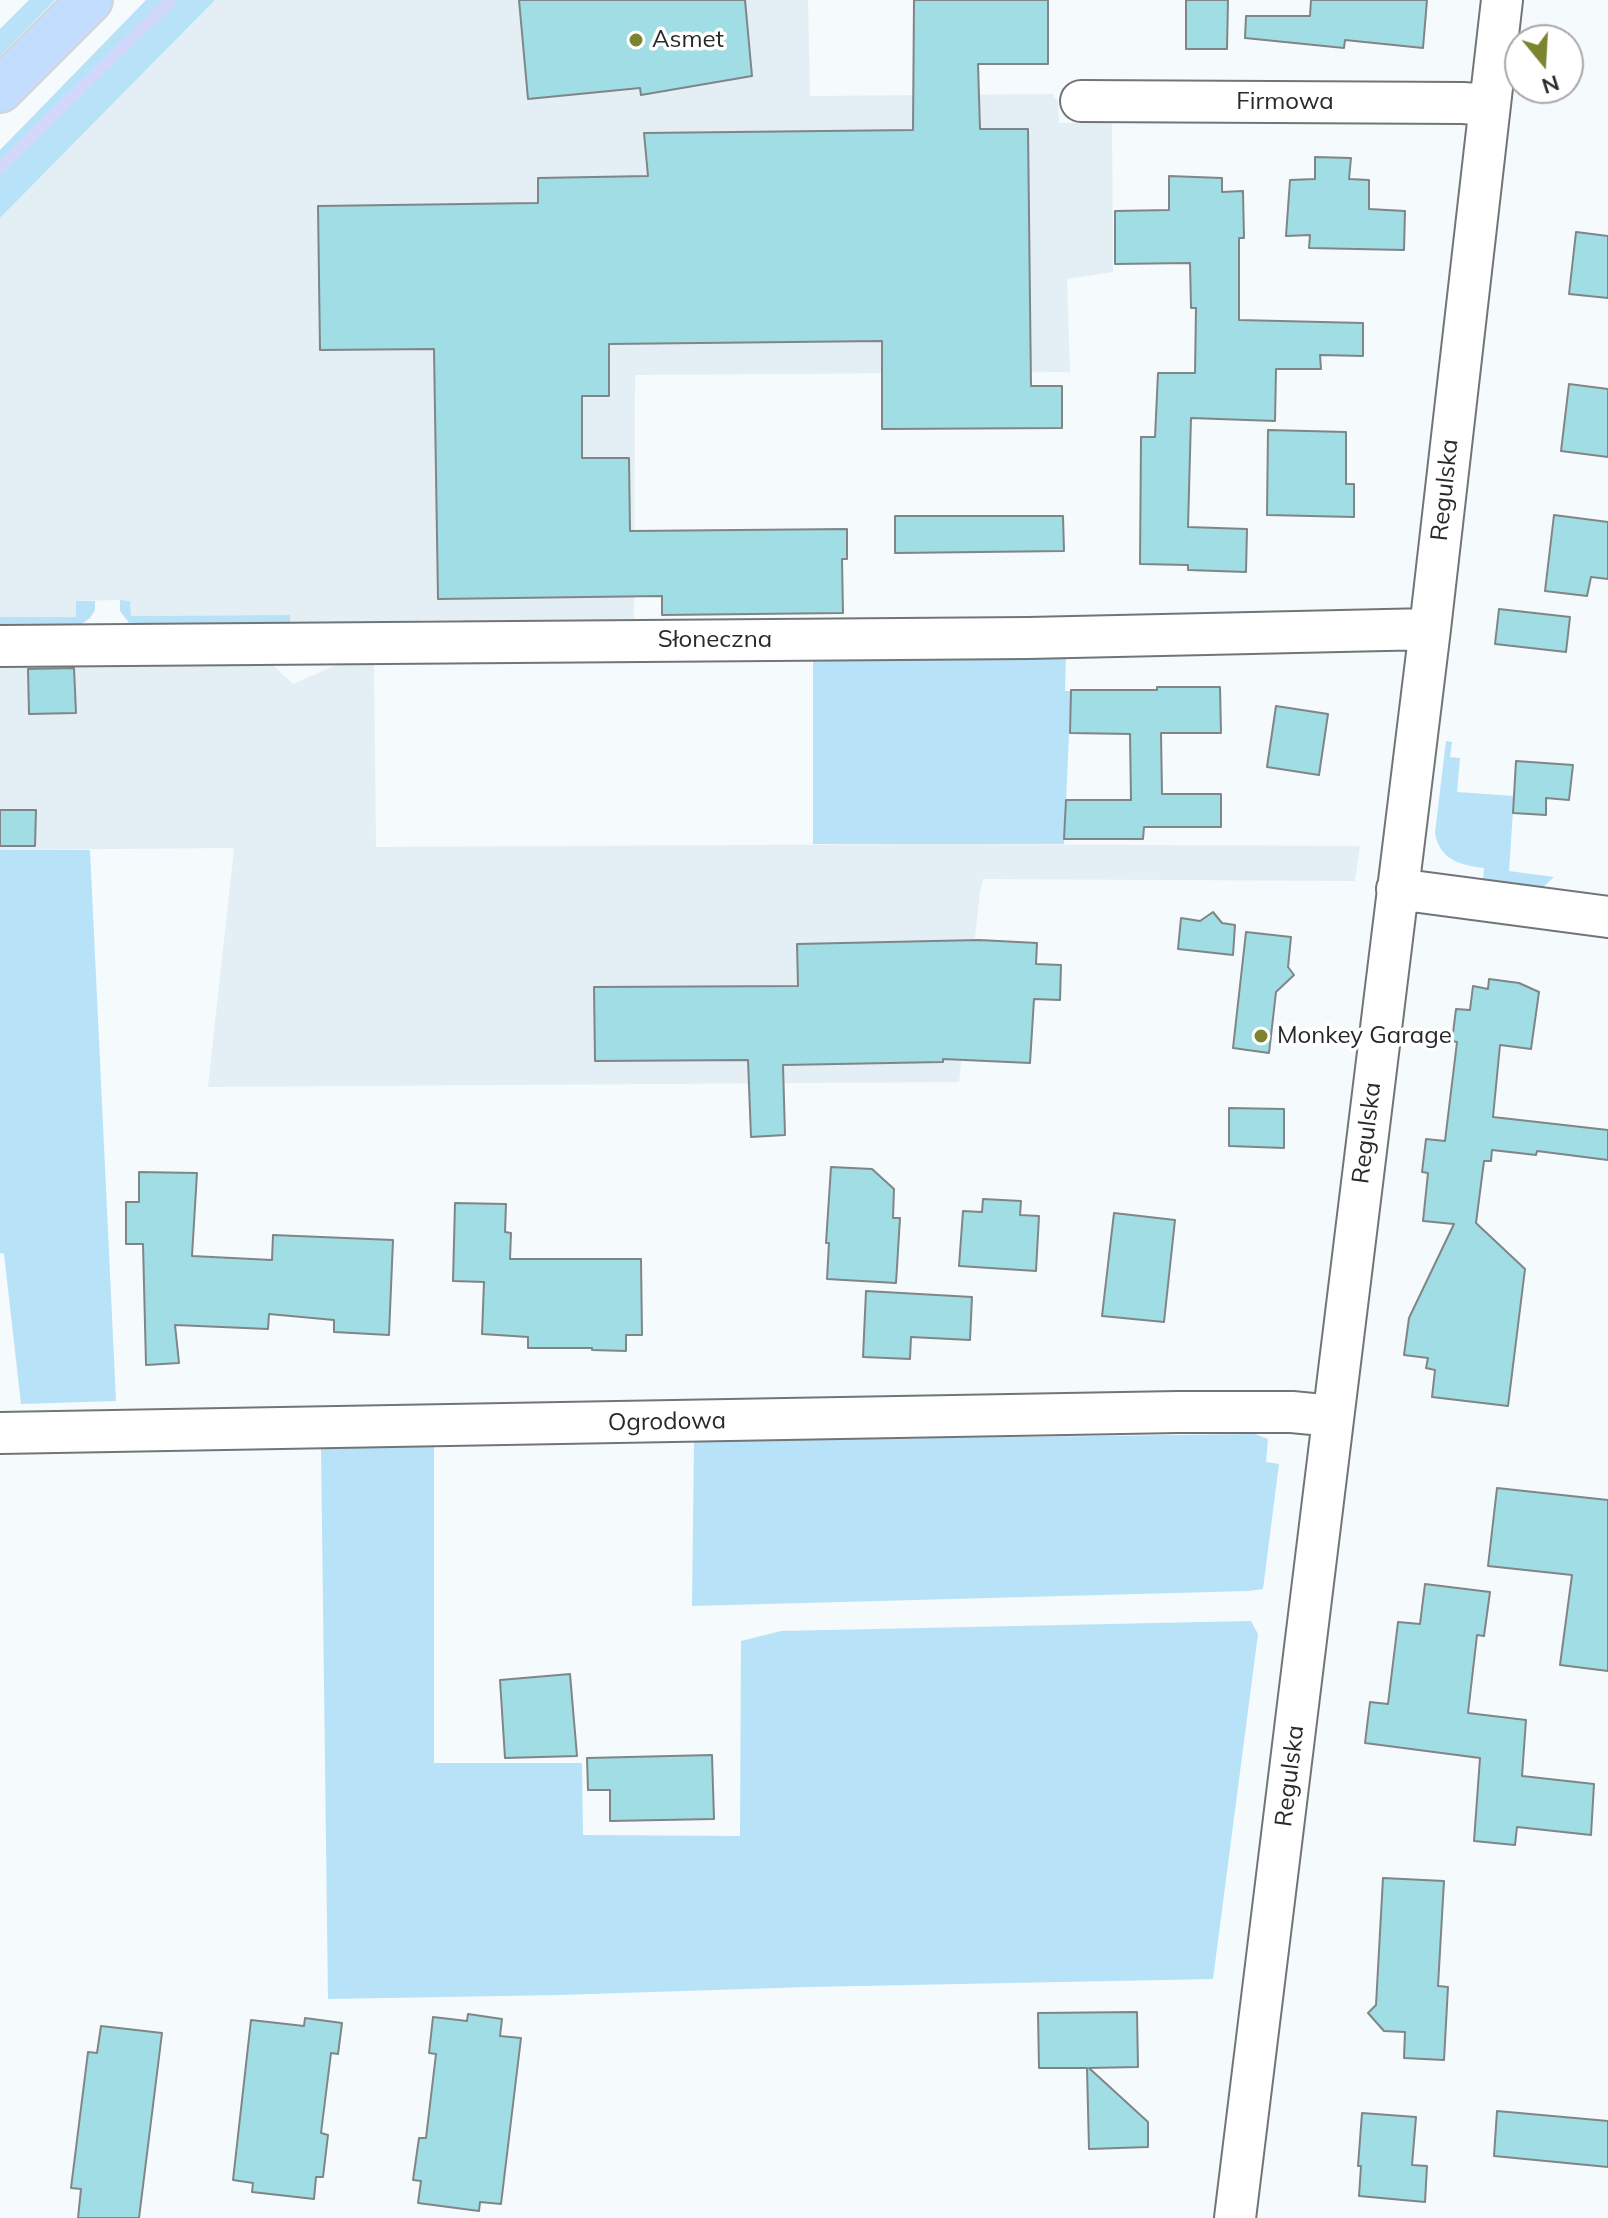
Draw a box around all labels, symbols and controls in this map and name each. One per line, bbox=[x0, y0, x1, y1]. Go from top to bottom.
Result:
north arrow bbox=[1504, 24, 1584, 104]
place label: Asmet bbox=[652, 26, 724, 54]
marker: Asmet bbox=[627, 31, 645, 49]
text: N bbox=[1539, 69, 1563, 101]
street label: Firmowa bbox=[1236, 88, 1334, 116]
street label: Regulska bbox=[1425, 438, 1465, 542]
street label: Słoneczna bbox=[658, 626, 772, 654]
place label: Monkey Garage bbox=[1277, 1022, 1452, 1050]
marker: Monkey Garage bbox=[1252, 1027, 1270, 1045]
street label: Regulska bbox=[1346, 1081, 1388, 1185]
street label: Ogrodowa bbox=[608, 1407, 726, 1437]
street label: Regulska bbox=[1269, 1724, 1311, 1828]

